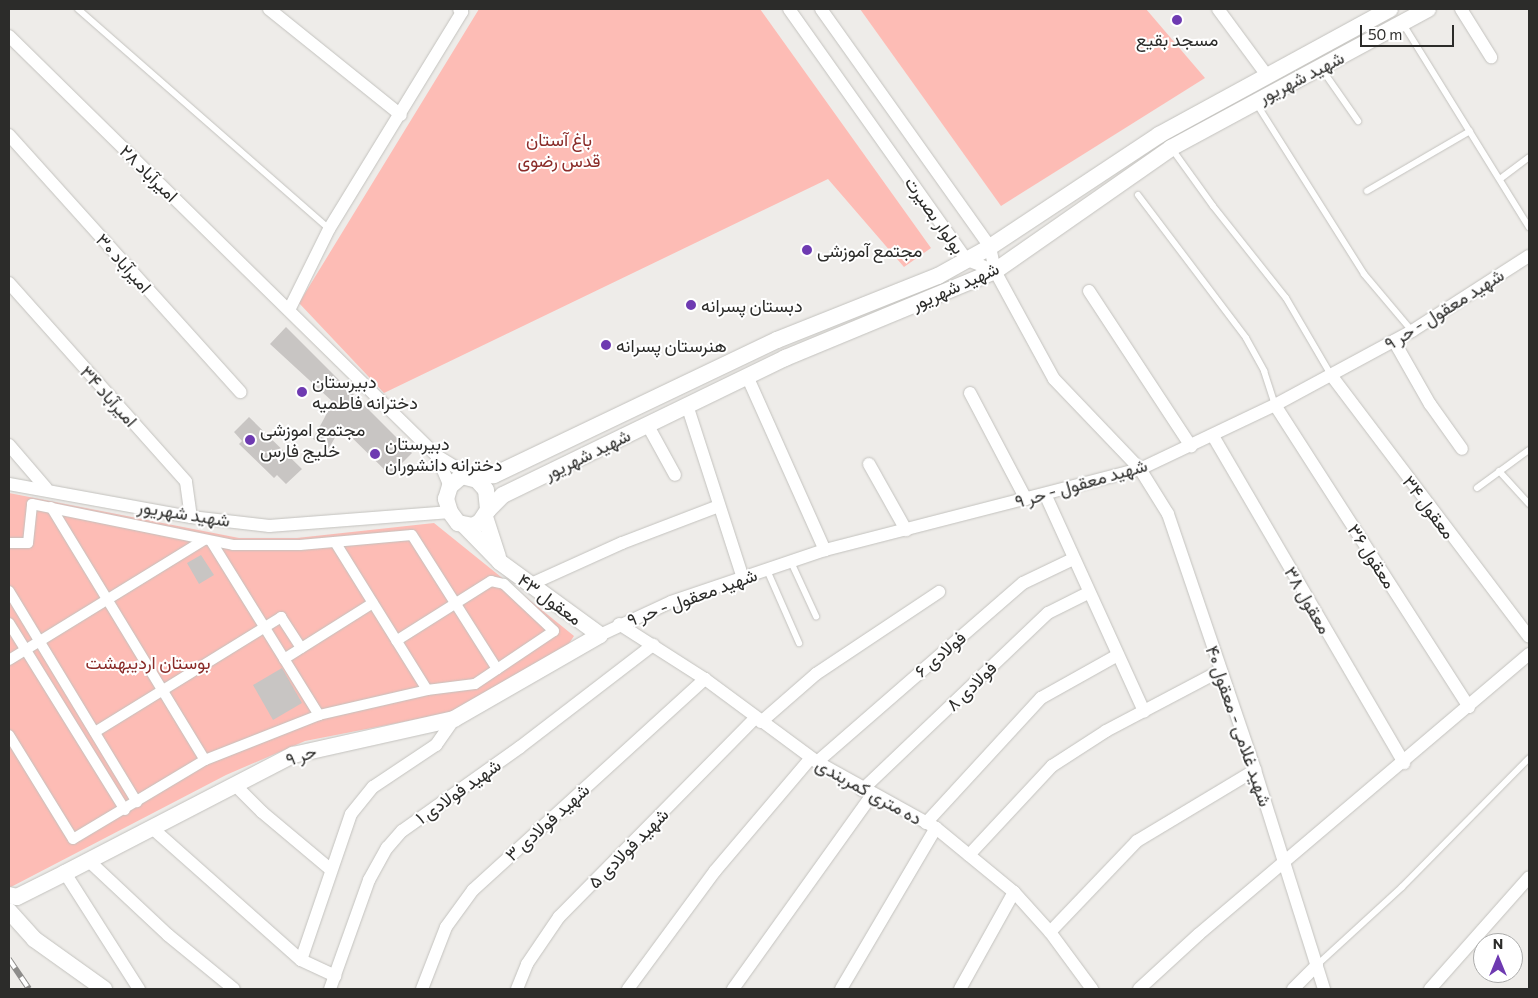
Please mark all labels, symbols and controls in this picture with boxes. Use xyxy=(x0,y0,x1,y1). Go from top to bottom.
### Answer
marker: مسجد بقیع xyxy=(1171,14,1183,26)
scale bar xyxy=(1363,15,1457,47)
text: 50 m xyxy=(1368,25,1402,43)
place label: مسجد بقیع xyxy=(1136,28,1218,50)
street label: شهید شهریور xyxy=(1254,46,1348,108)
park label: باغ آستان قدس رضوی xyxy=(517,129,601,172)
street label: امیرآباد ۲۸ xyxy=(115,140,183,206)
street label: بولوار بصیرت xyxy=(900,172,970,258)
street label: امیرآباد ۳۰ xyxy=(92,229,156,297)
place label: مجتمع آموزشی xyxy=(817,239,922,261)
marker: مجتمع آموزشی xyxy=(801,244,813,256)
street label: شهید شهریور xyxy=(908,257,1002,315)
street label: شهید معقول - حر ۹ xyxy=(1380,264,1508,354)
place label: دبستان پسرانه xyxy=(701,294,803,316)
marker: دبستان پسرانه xyxy=(685,299,697,311)
place label: هنرستان پسرانه xyxy=(616,334,727,356)
marker: هنرستان پسرانه xyxy=(600,339,612,351)
street label: امیرآباد ۳۴ xyxy=(76,361,142,431)
place label: دبیرستان دخترانه فاطمیه xyxy=(312,371,418,414)
marker: دبیرستان دخترانه فاطمیه xyxy=(296,386,308,398)
place label: مجتمع اموزشی خلیج فارس xyxy=(260,419,365,462)
street label: شهید شهریور xyxy=(540,424,634,484)
place label: دبیرستان دخترانه دانشوران xyxy=(385,433,502,476)
marker: مجتمع اموزشی خلیج فارس xyxy=(244,434,256,446)
marker: دبیرستان دخترانه دانشوران xyxy=(369,448,381,460)
street label: شهید معقول - حر ۹ xyxy=(1012,454,1150,512)
street label: معقول ۳۴ xyxy=(1398,471,1460,543)
street label: شهید شهریور xyxy=(136,495,232,531)
street label: معقول ۳۶ xyxy=(1343,520,1401,592)
street label: معقول ۳۸ xyxy=(1280,562,1336,638)
street label: شهید معقول - حر ۹ xyxy=(624,563,760,631)
street label: معقول ۴۳ xyxy=(514,569,586,629)
street label: فولادی ۶ xyxy=(910,626,970,682)
street label: شهید غلامی - معقول ۴۰ xyxy=(1201,643,1277,809)
park label: بوستان اردیبهشت xyxy=(85,651,211,673)
street label: فولادی ۸ xyxy=(941,657,1001,715)
street label: حر ۹ xyxy=(283,740,319,770)
street label: ده متری کمربندی xyxy=(812,753,926,829)
street label: شهید فولادی ۱ xyxy=(411,754,505,828)
street label: شهید فولادی ۳ xyxy=(500,779,594,865)
street label: شهید فولادی ۵ xyxy=(583,803,673,893)
north arrow xyxy=(1473,933,1523,983)
text: N xyxy=(1493,935,1503,952)

